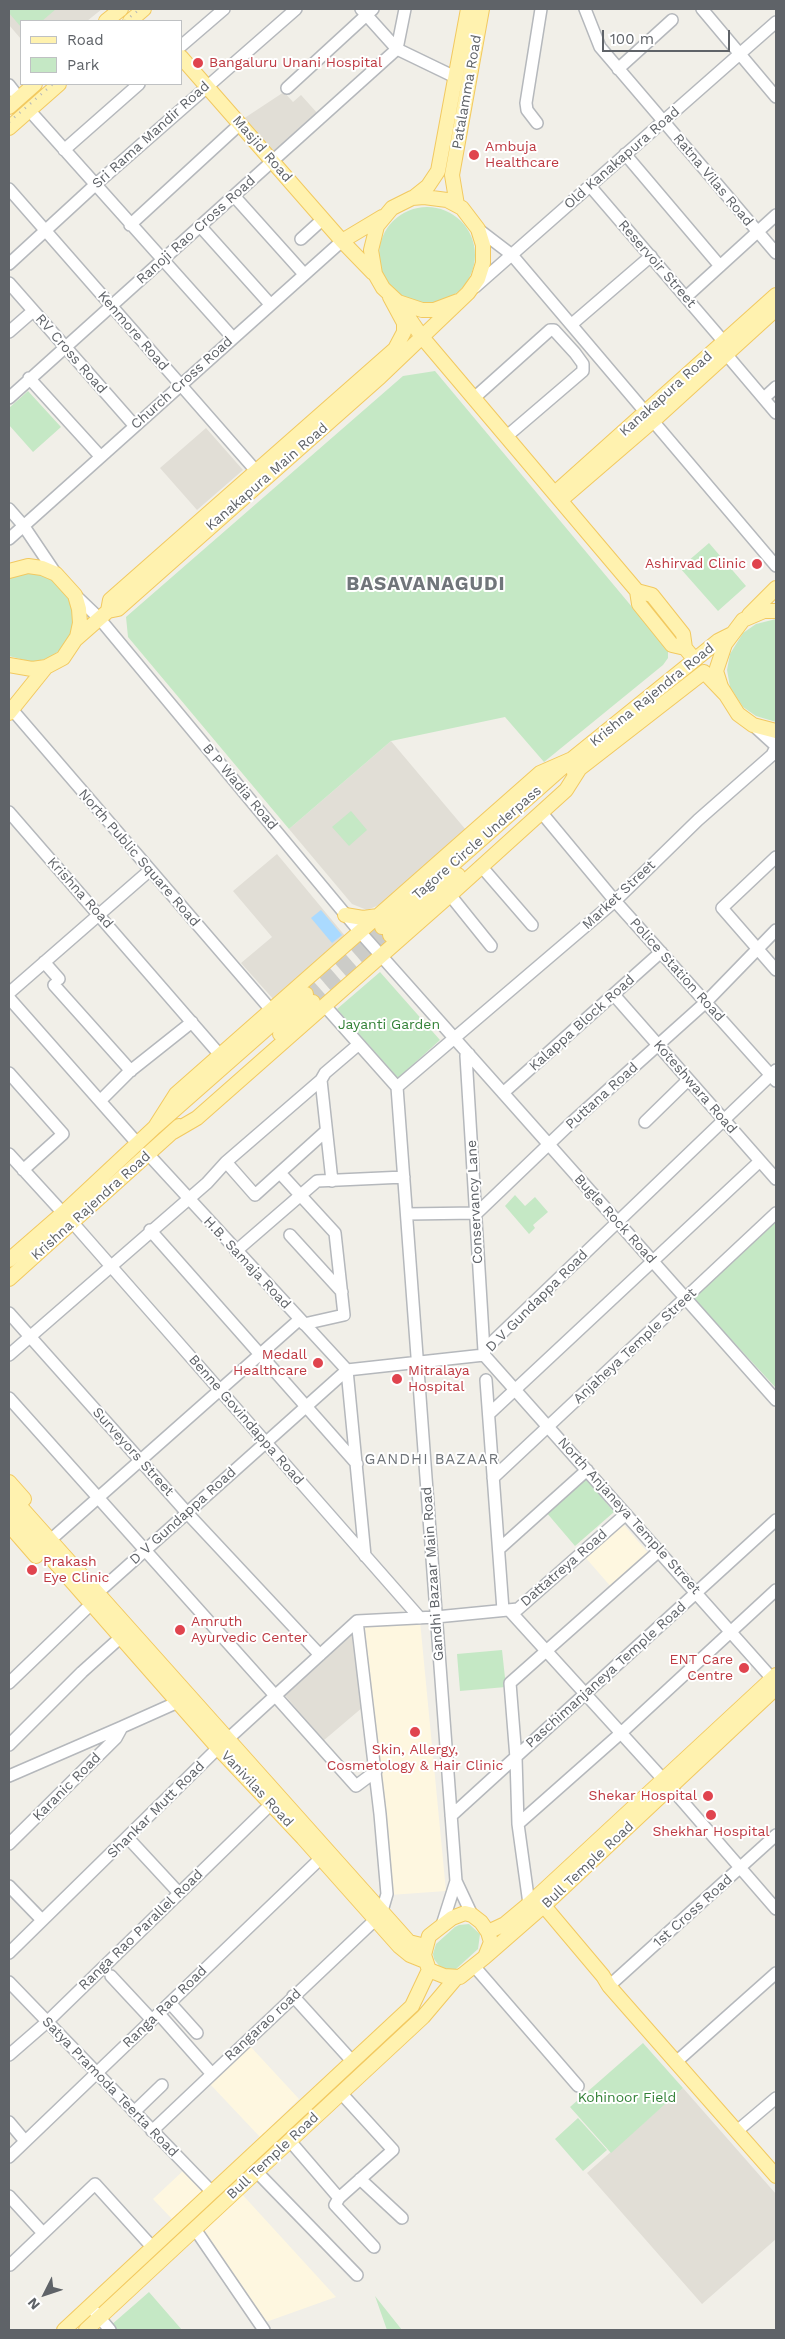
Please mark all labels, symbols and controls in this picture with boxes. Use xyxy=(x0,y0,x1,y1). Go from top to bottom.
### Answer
legend xyxy=(20,20,182,85)
scale bar xyxy=(605,20,732,52)
text: 100 m xyxy=(610,30,654,48)
text: Road xyxy=(67,31,104,49)
street label: Patalamma Road xyxy=(449,34,485,150)
place label: Bangaluru Unani Hospital xyxy=(209,55,382,71)
text: Park xyxy=(67,56,99,74)
marker: Bangaluru Unani Hospital xyxy=(191,56,205,70)
street label: Sri Rama Mandir Road xyxy=(89,78,213,192)
street label: Old Kanakapura Road xyxy=(561,103,683,213)
street label: Masjid Road xyxy=(229,112,295,186)
street label: Ratna Vilas Road xyxy=(669,130,757,230)
place label: Ambuja Healthcare xyxy=(485,139,559,172)
marker: Ambuja Healthcare xyxy=(467,148,481,162)
street label: Ranoji Rao Cross Road xyxy=(133,172,259,288)
street label: Reservoir Street xyxy=(614,217,700,311)
street label: Kenmore Road xyxy=(94,288,172,374)
street label: RV Cross Road xyxy=(32,311,110,397)
street label: Church Cross Road xyxy=(128,333,236,433)
street label: Kanakapura Road xyxy=(616,348,716,440)
street label: Kanakapura Main Road xyxy=(203,419,331,535)
place label: Ashirvad Clinic xyxy=(645,556,746,572)
marker: Ashirvad Clinic xyxy=(750,557,764,571)
district label: BASAVANAGUDI xyxy=(345,573,507,595)
street label: Krishna Rajendra Road xyxy=(587,640,717,750)
street label: B P Wadia Road xyxy=(199,740,281,834)
street label: Tagore Circle Underpass xyxy=(409,782,545,904)
street label: North Public Square Road xyxy=(75,786,203,930)
street label: Krishna Road xyxy=(44,854,116,932)
street label: Market Street xyxy=(579,857,659,933)
street label: Police Station Road xyxy=(626,915,728,1025)
street label: Kalappa Block Road xyxy=(526,971,638,1075)
park label: Jayanti Garden xyxy=(338,1017,440,1033)
street label: Koteshwara Road xyxy=(650,1037,740,1137)
street label: Puttana Road xyxy=(562,1059,642,1133)
street label: Conservancy Lane xyxy=(463,1140,487,1264)
street label: Krishna Rajendra Road xyxy=(28,1148,154,1264)
street label: Bugle Rock Road xyxy=(570,1171,660,1267)
street label: H.B. Samaja Road xyxy=(200,1213,294,1313)
street label: D V Gundappa Road xyxy=(483,1247,591,1355)
street label: Anjaheya Temple Street xyxy=(570,1285,700,1407)
place label: Medall Healthcare xyxy=(233,1347,307,1380)
street label: Benne Govindappa Road xyxy=(185,1352,307,1488)
marker: Medall Healthcare xyxy=(311,1356,325,1370)
place label: Mitralaya Hospital xyxy=(408,1363,470,1395)
marker: Mitralaya Hospital xyxy=(390,1372,404,1386)
street label: Surveyors Street xyxy=(89,1404,177,1500)
street label: North Anjaneya Temple Street xyxy=(554,1434,704,1598)
district label: GANDHI BAZAAR xyxy=(363,1451,501,1469)
street label: D V Gundappa Road xyxy=(126,1464,240,1568)
street label: Gandhi Bazaar Main Road xyxy=(419,1486,447,1662)
street label: Dattatreya Road xyxy=(517,1526,611,1610)
place label: Prakash Eye Clinic xyxy=(43,1554,109,1586)
marker: Prakash Eye Clinic xyxy=(25,1563,39,1577)
street label: Paschimanjaneya Temple Road xyxy=(522,1598,690,1752)
place label: Amruth Ayurvedic Center xyxy=(191,1614,308,1646)
marker: Amruth Ayurvedic Center xyxy=(173,1623,187,1637)
place label: ENT Care Centre xyxy=(669,1652,733,1684)
marker: ENT Care Centre xyxy=(737,1661,751,1675)
marker: Skin, Allergy, Cosmetology & Hair Clinic xyxy=(408,1725,422,1739)
place label: Skin, Allergy, Cosmetology & Hair Clinic xyxy=(327,1742,503,1774)
street label: Vanivilas Road xyxy=(217,1747,297,1831)
street label: Karanic Road xyxy=(29,1749,105,1825)
street label: Shankar Mutt Road xyxy=(104,1758,208,1862)
place label: Shekar Hospital xyxy=(589,1788,697,1804)
marker: Shekar Hospital xyxy=(701,1789,715,1803)
marker: Shekhar Hospital xyxy=(704,1808,718,1822)
street label: Bull Temple Road xyxy=(539,1818,637,1912)
place label: Shekhar Hospital xyxy=(652,1824,770,1840)
street label: Ranga Rao Parallel Road xyxy=(75,1866,207,1994)
street label: 1st Cross Road xyxy=(650,1871,736,1951)
street label: Ranga Rao Road xyxy=(119,1963,211,2051)
street label: Rangarao road xyxy=(221,1985,305,2065)
street label: Satya Pramoda Teerta Road xyxy=(39,2013,181,2161)
park label: Kohinoor Field xyxy=(578,2090,676,2106)
street label: Bull Temple Road xyxy=(224,2109,322,2203)
north arrow xyxy=(20,2269,70,2319)
text: N xyxy=(24,2295,43,2313)

